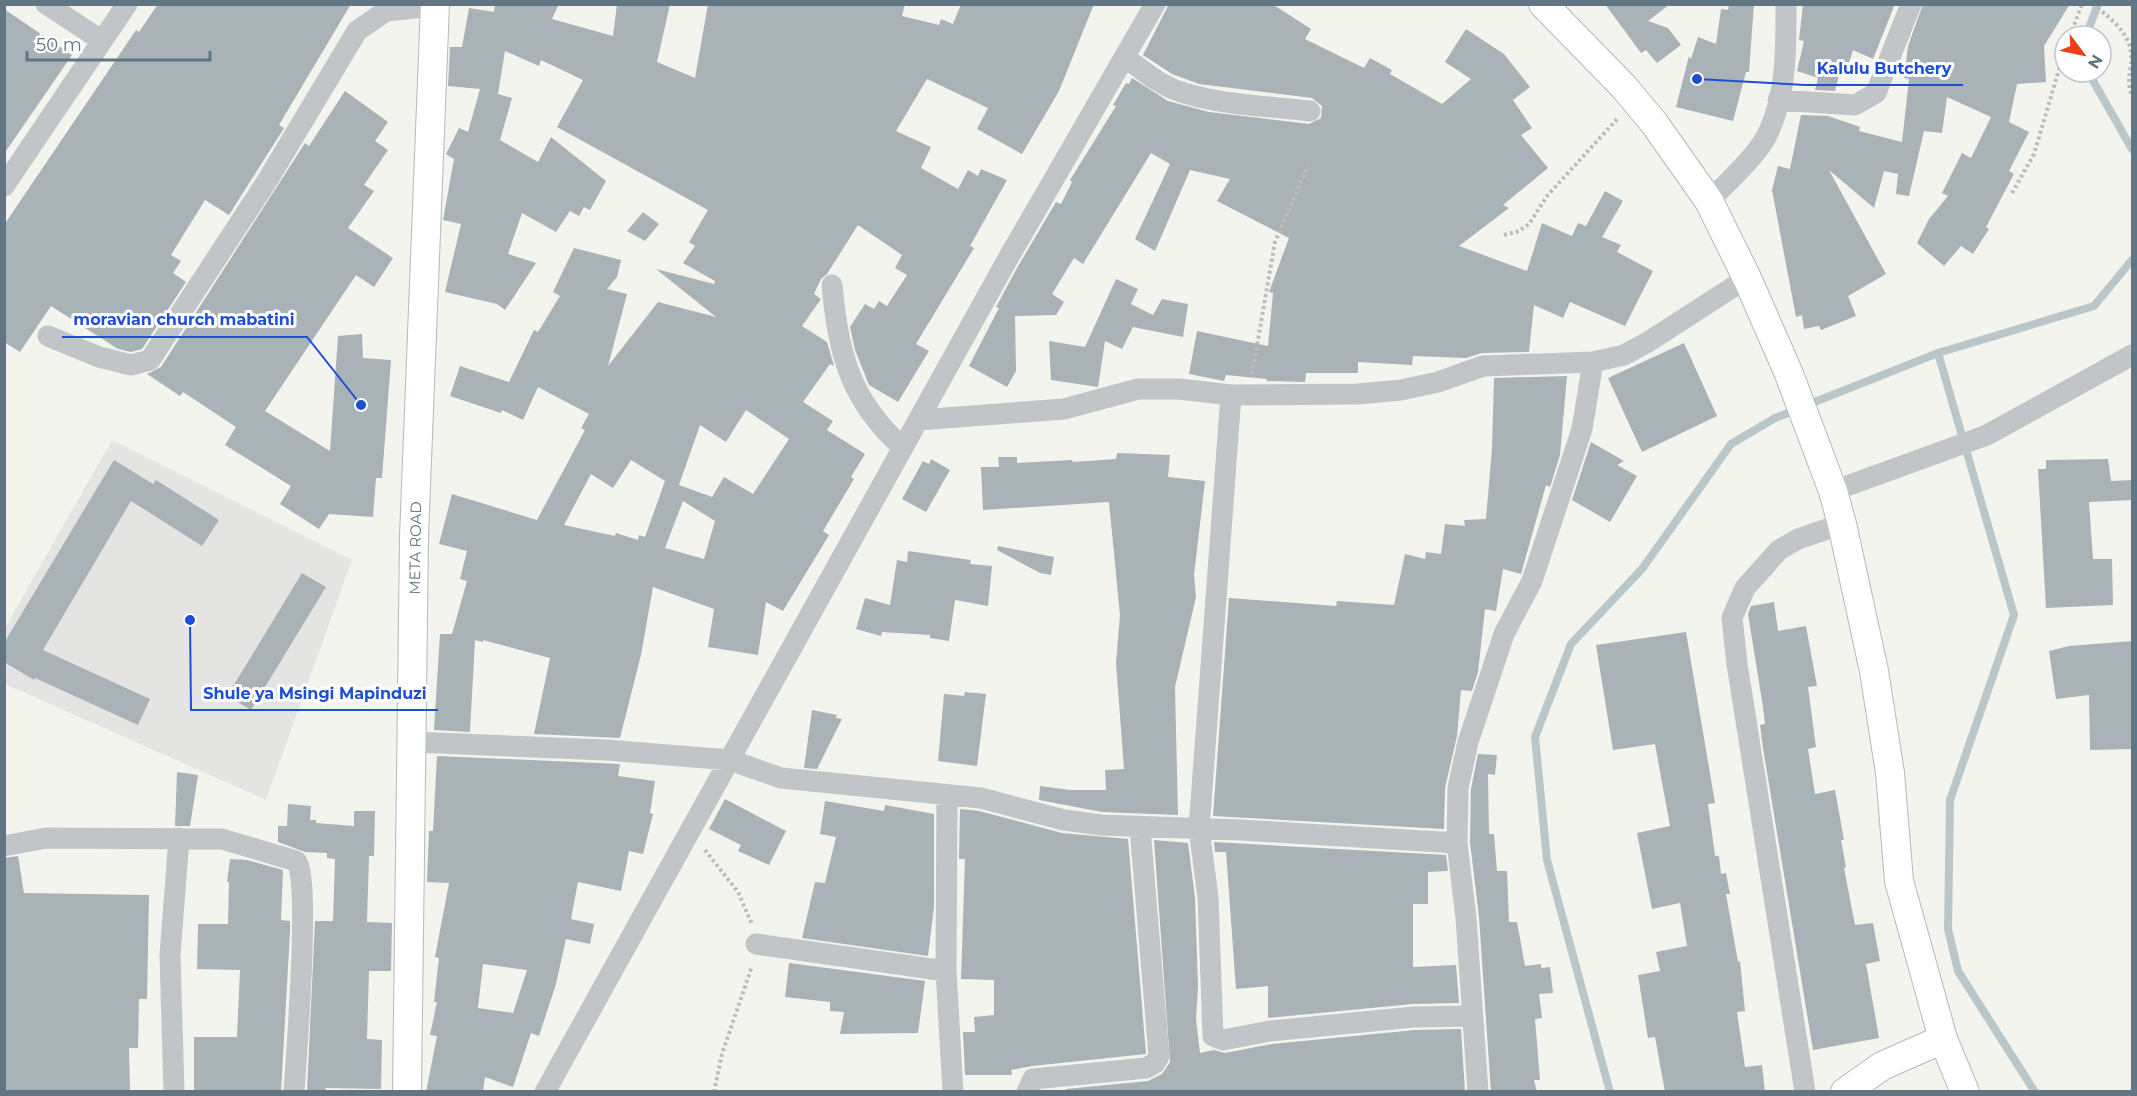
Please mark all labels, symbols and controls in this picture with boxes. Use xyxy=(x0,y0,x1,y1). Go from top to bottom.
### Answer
scale bar xyxy=(27,24,210,62)
north arrow xyxy=(2053,24,2113,84)
text: 50 m xyxy=(36,34,82,56)
callout: Kalulu Butchery xyxy=(1805,51,1963,85)
text: N xyxy=(2084,51,2107,72)
text: Kalulu Butchery xyxy=(1817,59,1952,78)
callout: moravian church mabatini xyxy=(62,303,307,337)
text: moravian church mabatini xyxy=(73,310,295,329)
street label: META ROAD xyxy=(405,501,425,595)
callout: Shule ya Msingi Mapinduzi xyxy=(191,676,438,710)
text: Shule ya Msingi Mapinduzi xyxy=(203,684,427,703)

